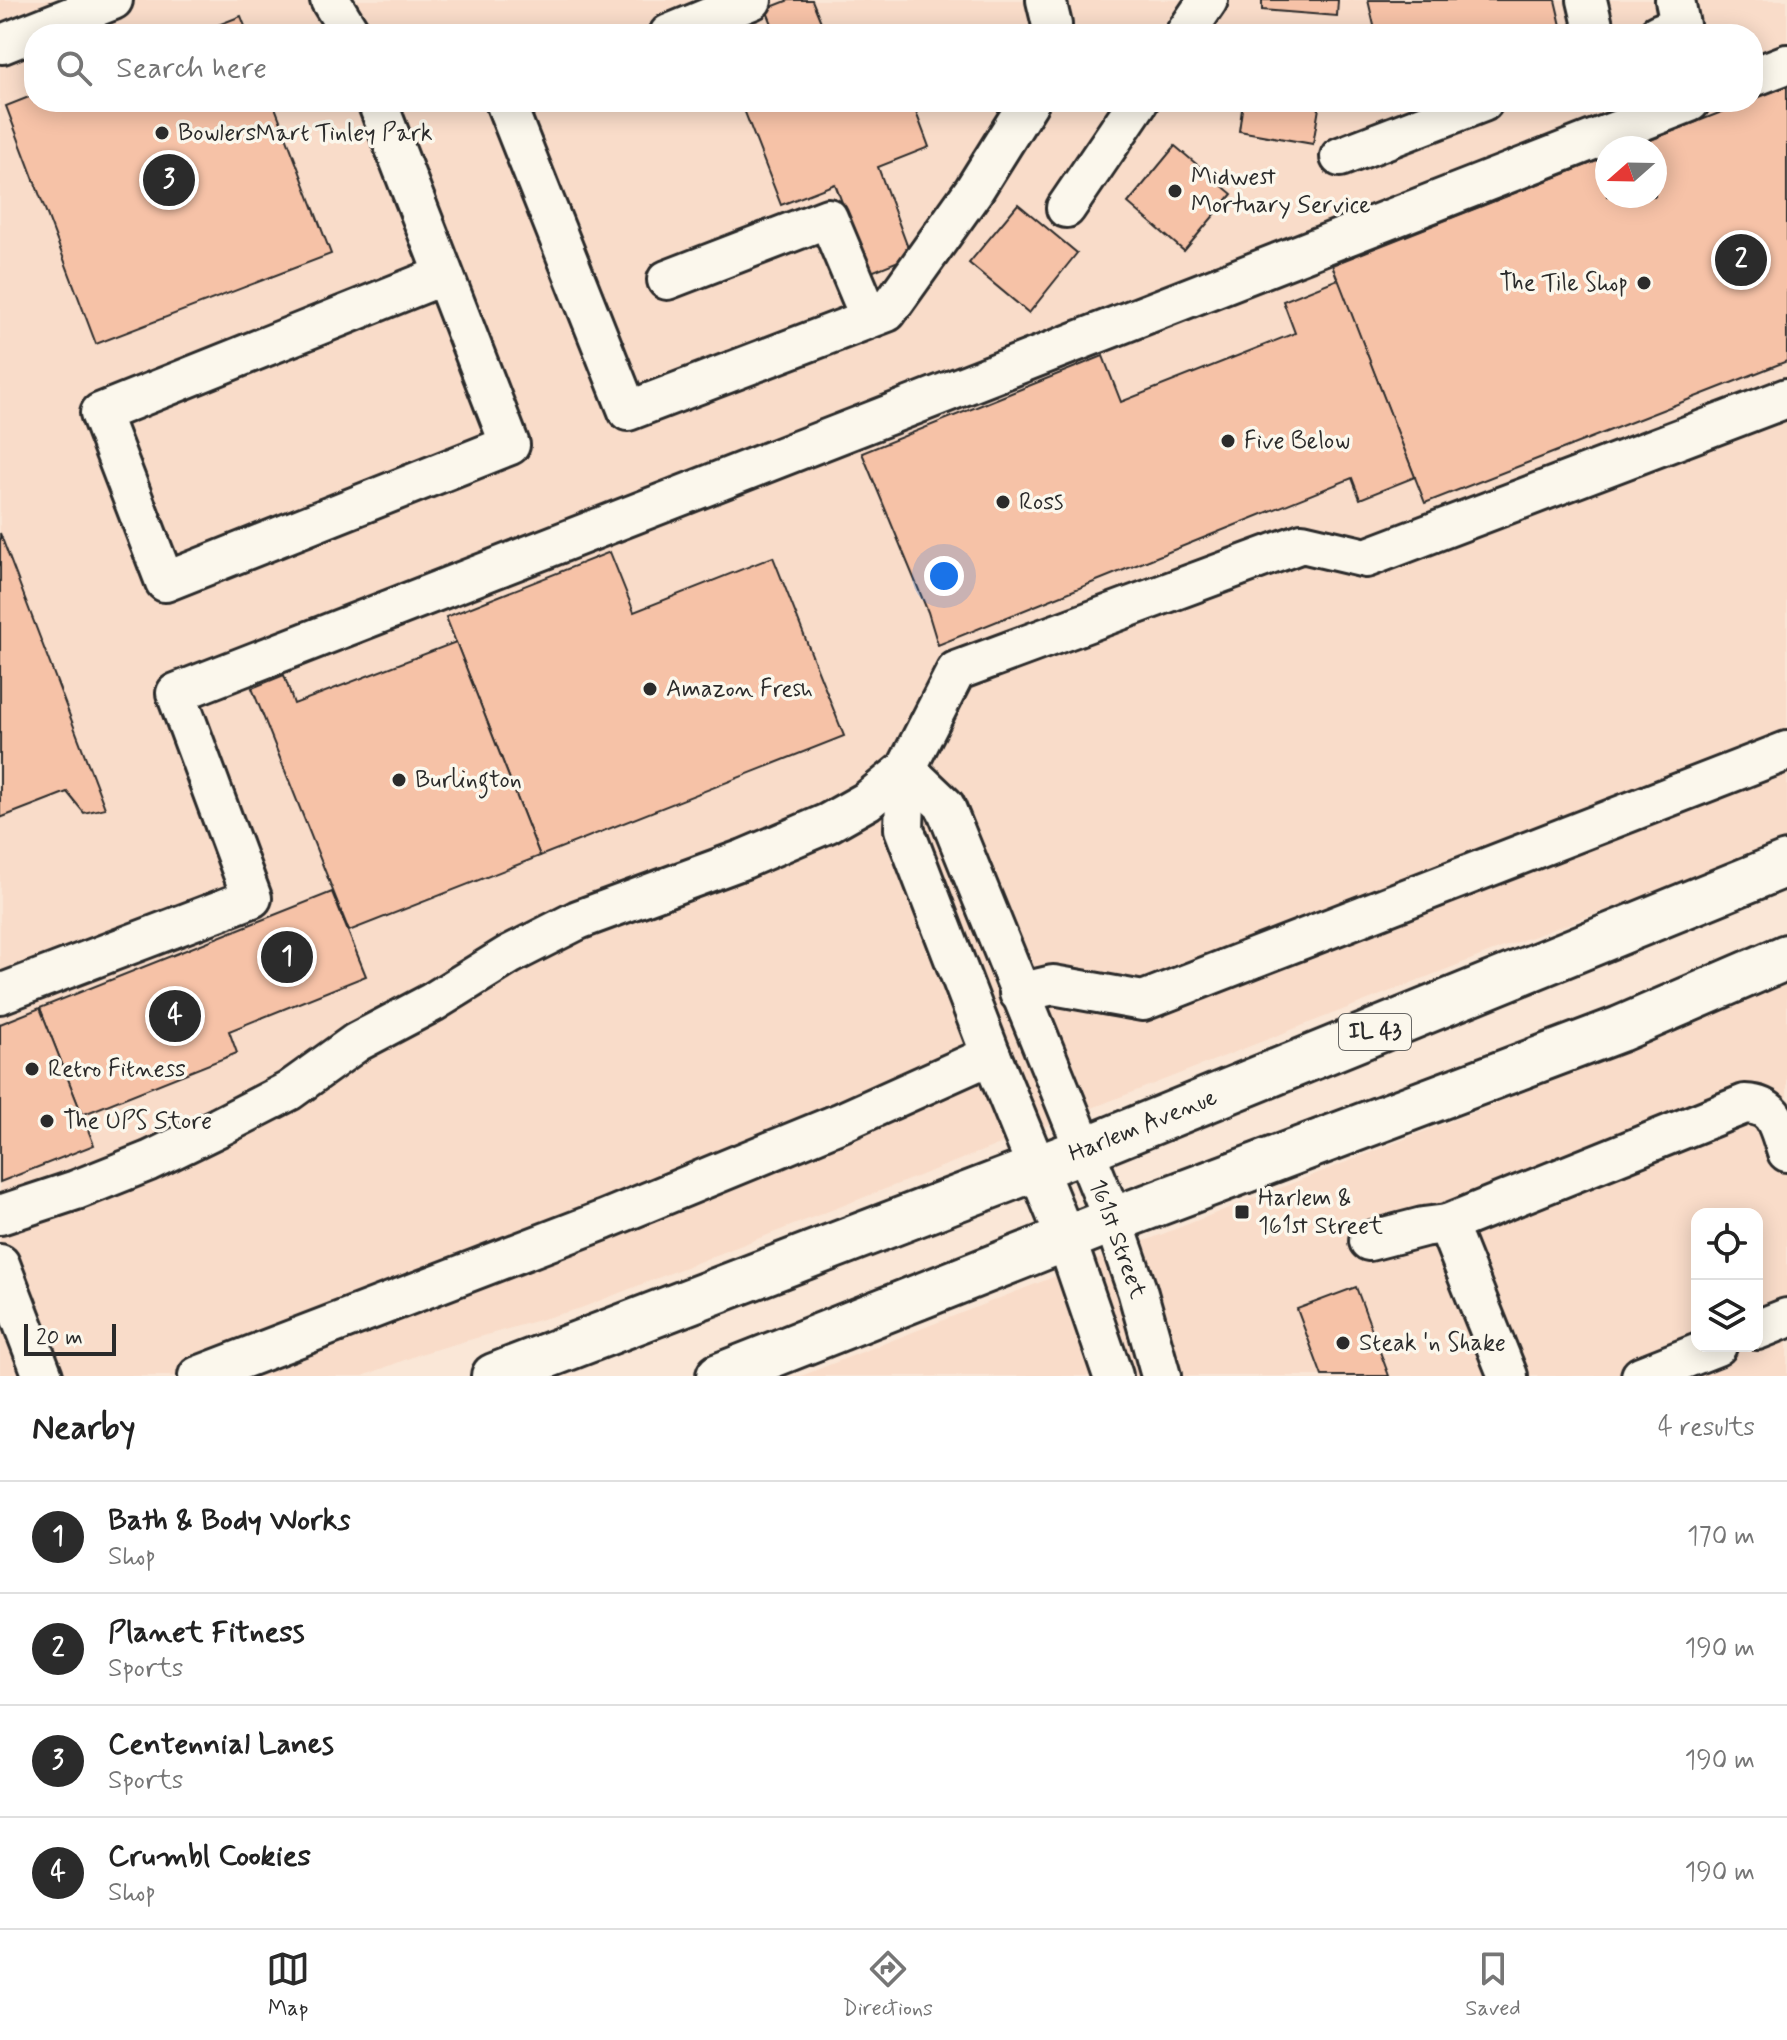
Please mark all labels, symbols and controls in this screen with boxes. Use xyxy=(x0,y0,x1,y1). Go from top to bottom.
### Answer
search box xyxy=(24,24,1763,112)
icon: search xyxy=(52,46,96,90)
text: Search here xyxy=(116,49,267,88)
place label: BowlersMart Tinley Park xyxy=(178,118,433,149)
marker: BowlersMart Tinley Park xyxy=(153,124,171,142)
north arrow xyxy=(1595,136,1667,208)
pin: 3 xyxy=(143,150,195,210)
place label: Midwest Mortuary Service xyxy=(1191,162,1371,221)
marker: Midwest Mortuary Service xyxy=(1166,182,1184,200)
pin: 2 xyxy=(1715,230,1767,290)
place label: The Tile Shop xyxy=(1499,268,1628,299)
marker: The Tile Shop xyxy=(1635,274,1653,292)
place label: Five Below xyxy=(1244,426,1350,457)
marker: Five Below xyxy=(1219,432,1237,450)
place label: Ross xyxy=(1019,487,1063,518)
marker: Ross xyxy=(994,493,1012,511)
your location xyxy=(924,556,964,596)
place label: Amazon Fresh xyxy=(666,674,813,705)
marker: Amazon Fresh xyxy=(641,680,659,698)
place label: Burlington xyxy=(415,765,522,799)
marker: Burlington xyxy=(390,771,408,789)
pin: 1 xyxy=(261,927,313,987)
pin: 4 xyxy=(149,986,201,1046)
road number: IL 43 xyxy=(1339,1014,1411,1050)
place label: Retro Fitness xyxy=(48,1054,186,1085)
marker: Retro Fitness xyxy=(23,1060,41,1078)
street label: Harlem Avenue xyxy=(1064,1082,1222,1170)
place label: The UPS Store xyxy=(63,1106,212,1137)
marker: The UPS Store xyxy=(38,1112,56,1130)
street label: 161st Street xyxy=(1081,1175,1153,1303)
place label: Harlem & 161st Street xyxy=(1258,1183,1383,1242)
marker: Harlem & 161st Street xyxy=(1233,1203,1251,1221)
map controls xyxy=(1691,1208,1763,1352)
button: locate xyxy=(1691,1208,1763,1280)
button: layers xyxy=(1691,1280,1763,1352)
scale bar xyxy=(24,1320,116,1356)
text: 20 m xyxy=(36,1324,83,1352)
place label: Steak 'n Shake xyxy=(1359,1328,1506,1359)
marker: Steak 'n Shake xyxy=(1334,1334,1352,1352)
text: Nearby xyxy=(32,1406,136,1451)
text: 4 results xyxy=(1658,1411,1755,1445)
text: Bath & Body Works xyxy=(108,1501,350,1540)
text: 1 xyxy=(52,1520,64,1554)
text: 170 m xyxy=(1687,1520,1755,1554)
text: Shop xyxy=(108,1540,156,1574)
text: Planet Fitness xyxy=(108,1613,305,1652)
text: 2 xyxy=(52,1632,64,1666)
text: 190 m xyxy=(1685,1632,1755,1666)
text: Sports xyxy=(108,1652,183,1686)
text: Centennial Lanes xyxy=(108,1725,334,1764)
text: 3 xyxy=(52,1744,64,1778)
text: 190 m xyxy=(1685,1744,1755,1778)
text: Sports xyxy=(108,1764,183,1798)
text: Crumbl Cookies xyxy=(108,1837,311,1876)
text: 4 xyxy=(50,1856,66,1890)
text: 190 m xyxy=(1685,1856,1755,1890)
text: Shop xyxy=(108,1876,156,1910)
tab: Map xyxy=(266,1947,310,2023)
tab: Directions xyxy=(842,1947,933,2023)
tab: Saved xyxy=(1465,1947,1521,2023)

